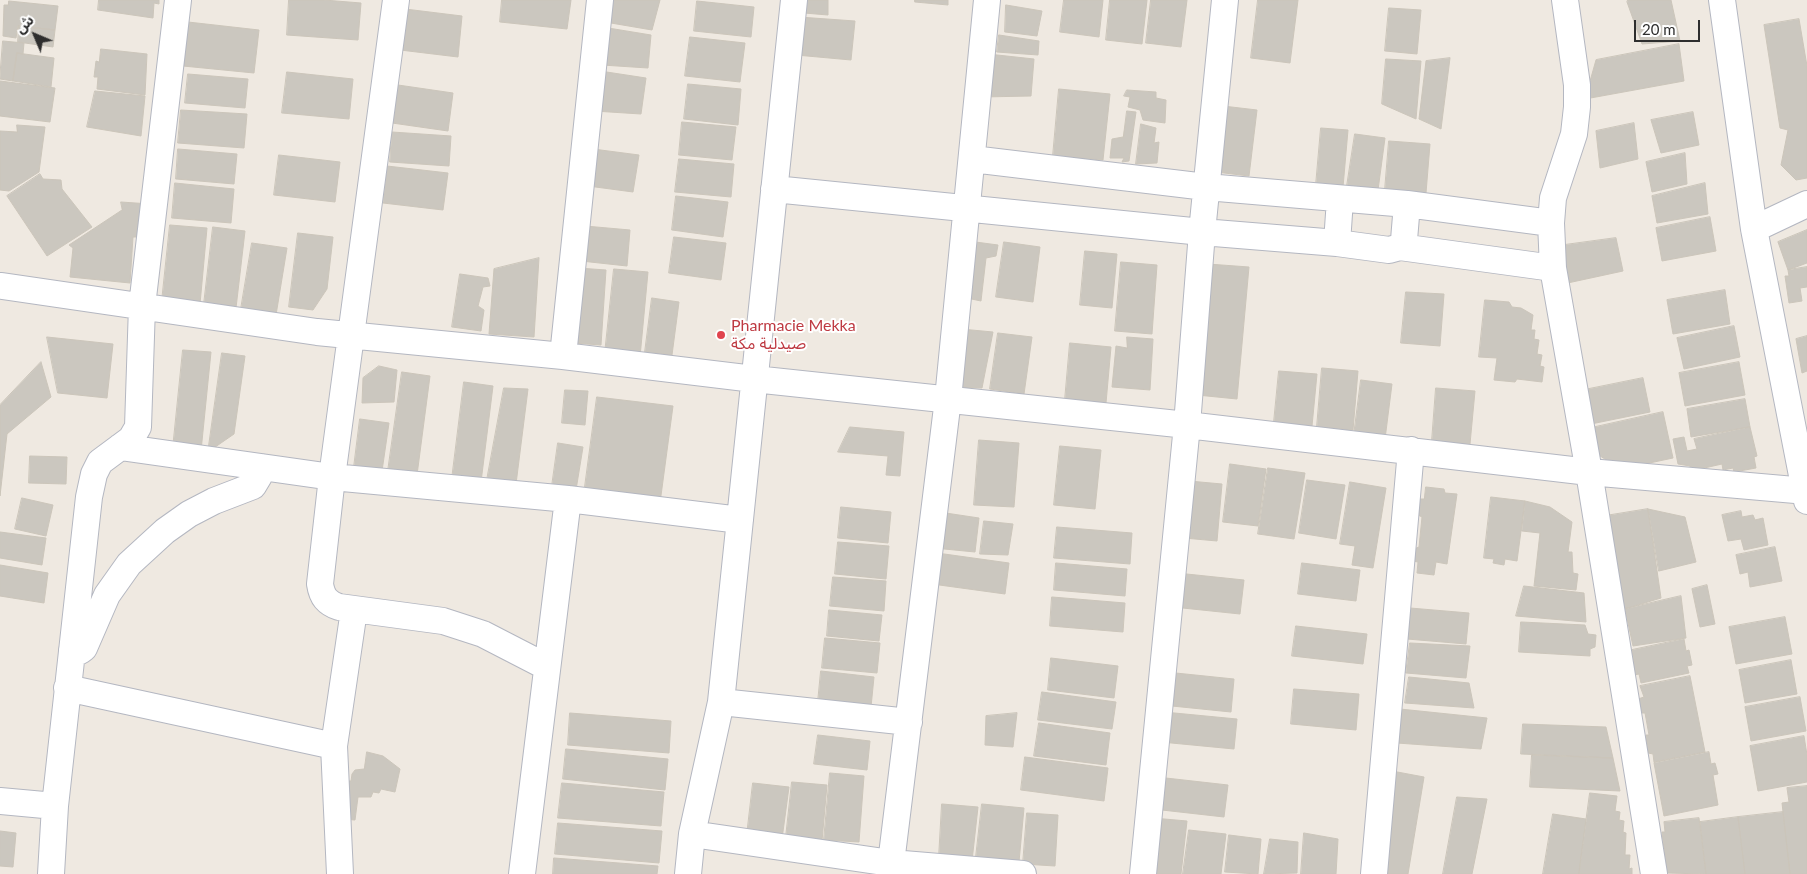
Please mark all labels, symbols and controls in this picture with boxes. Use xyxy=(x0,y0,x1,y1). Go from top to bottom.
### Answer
north arrow xyxy=(10,10,60,60)
scale bar xyxy=(1637,10,1703,42)
text: ش xyxy=(11,11,37,37)
text: 20 m xyxy=(1642,20,1676,38)
place label: Pharmacie Mekka صيدلية مكة xyxy=(731,316,856,354)
marker: Pharmacie Mekka صيدلية مكة xyxy=(715,329,727,341)

